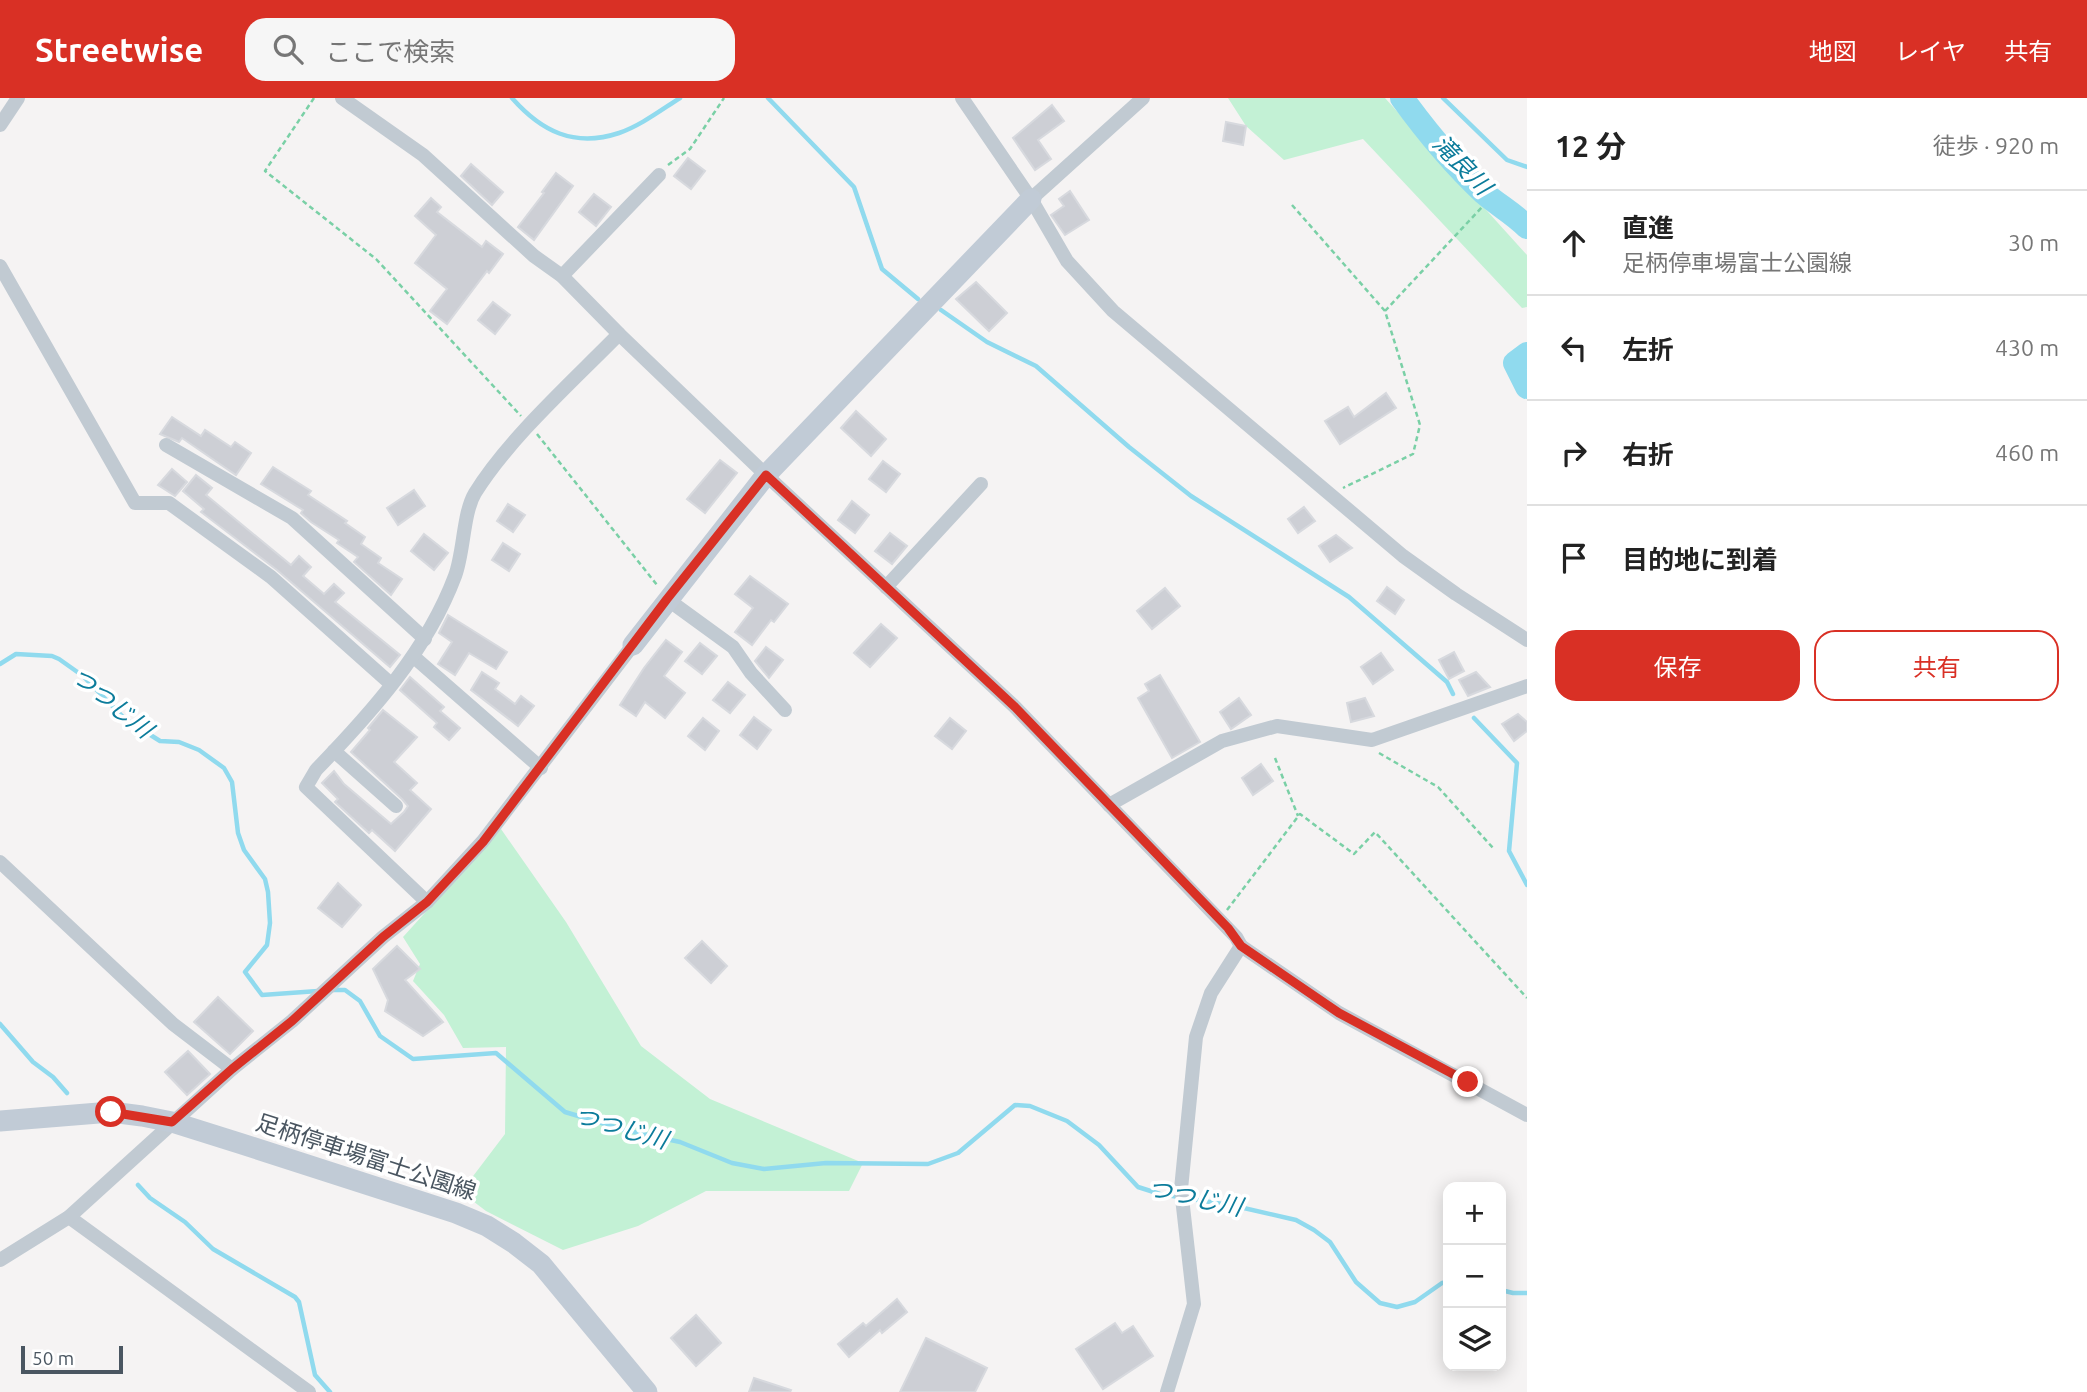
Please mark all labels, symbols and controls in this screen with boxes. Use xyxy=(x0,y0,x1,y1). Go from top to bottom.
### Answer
search box xyxy=(245,18,735,81)
icon: search xyxy=(269,30,307,68)
text: Streetwise xyxy=(35,31,203,68)
text: ここで検索 xyxy=(325,37,455,66)
text: 地図 xyxy=(1809,38,1857,65)
text: レイヤ xyxy=(1895,38,1966,65)
text: 共有 xyxy=(2004,38,2052,65)
water label: 滝良川 xyxy=(1428,129,1499,202)
text: 12 分 xyxy=(1555,129,1626,163)
text: 徒歩 · 920 m xyxy=(1933,133,2059,158)
text: 直進 xyxy=(1622,213,1674,242)
icon: ahead xyxy=(1555,224,1593,262)
text: 30 m xyxy=(2008,230,2059,255)
text: 足柄停車場富士公園線 xyxy=(1622,250,1852,275)
icon: left xyxy=(1555,329,1593,367)
text: 左折 xyxy=(1622,335,1674,364)
text: 430 m xyxy=(1995,335,2059,360)
icon: right xyxy=(1555,434,1593,472)
text: 右折 xyxy=(1622,440,1674,469)
text: 460 m xyxy=(1995,440,2059,465)
icon: arrive xyxy=(1555,539,1593,577)
text: 目的地に到着 xyxy=(1622,545,1778,574)
button: 保存 xyxy=(1555,630,1800,701)
button: 共有 xyxy=(1814,630,2059,701)
water label: つつじ川 xyxy=(67,662,160,745)
route end xyxy=(1452,1066,1483,1097)
route start xyxy=(95,1096,126,1127)
water label: つつじ川 xyxy=(571,1101,674,1155)
street label: 足柄停車場富士公園線 xyxy=(253,1109,479,1204)
water label: つつじ川 xyxy=(1145,1174,1248,1221)
map controls xyxy=(1443,1182,1506,1371)
button: + xyxy=(1443,1182,1506,1245)
button: − xyxy=(1443,1245,1506,1308)
button: layers xyxy=(1443,1308,1506,1371)
scale bar xyxy=(21,1343,122,1375)
text: 50 m xyxy=(32,1347,74,1369)

